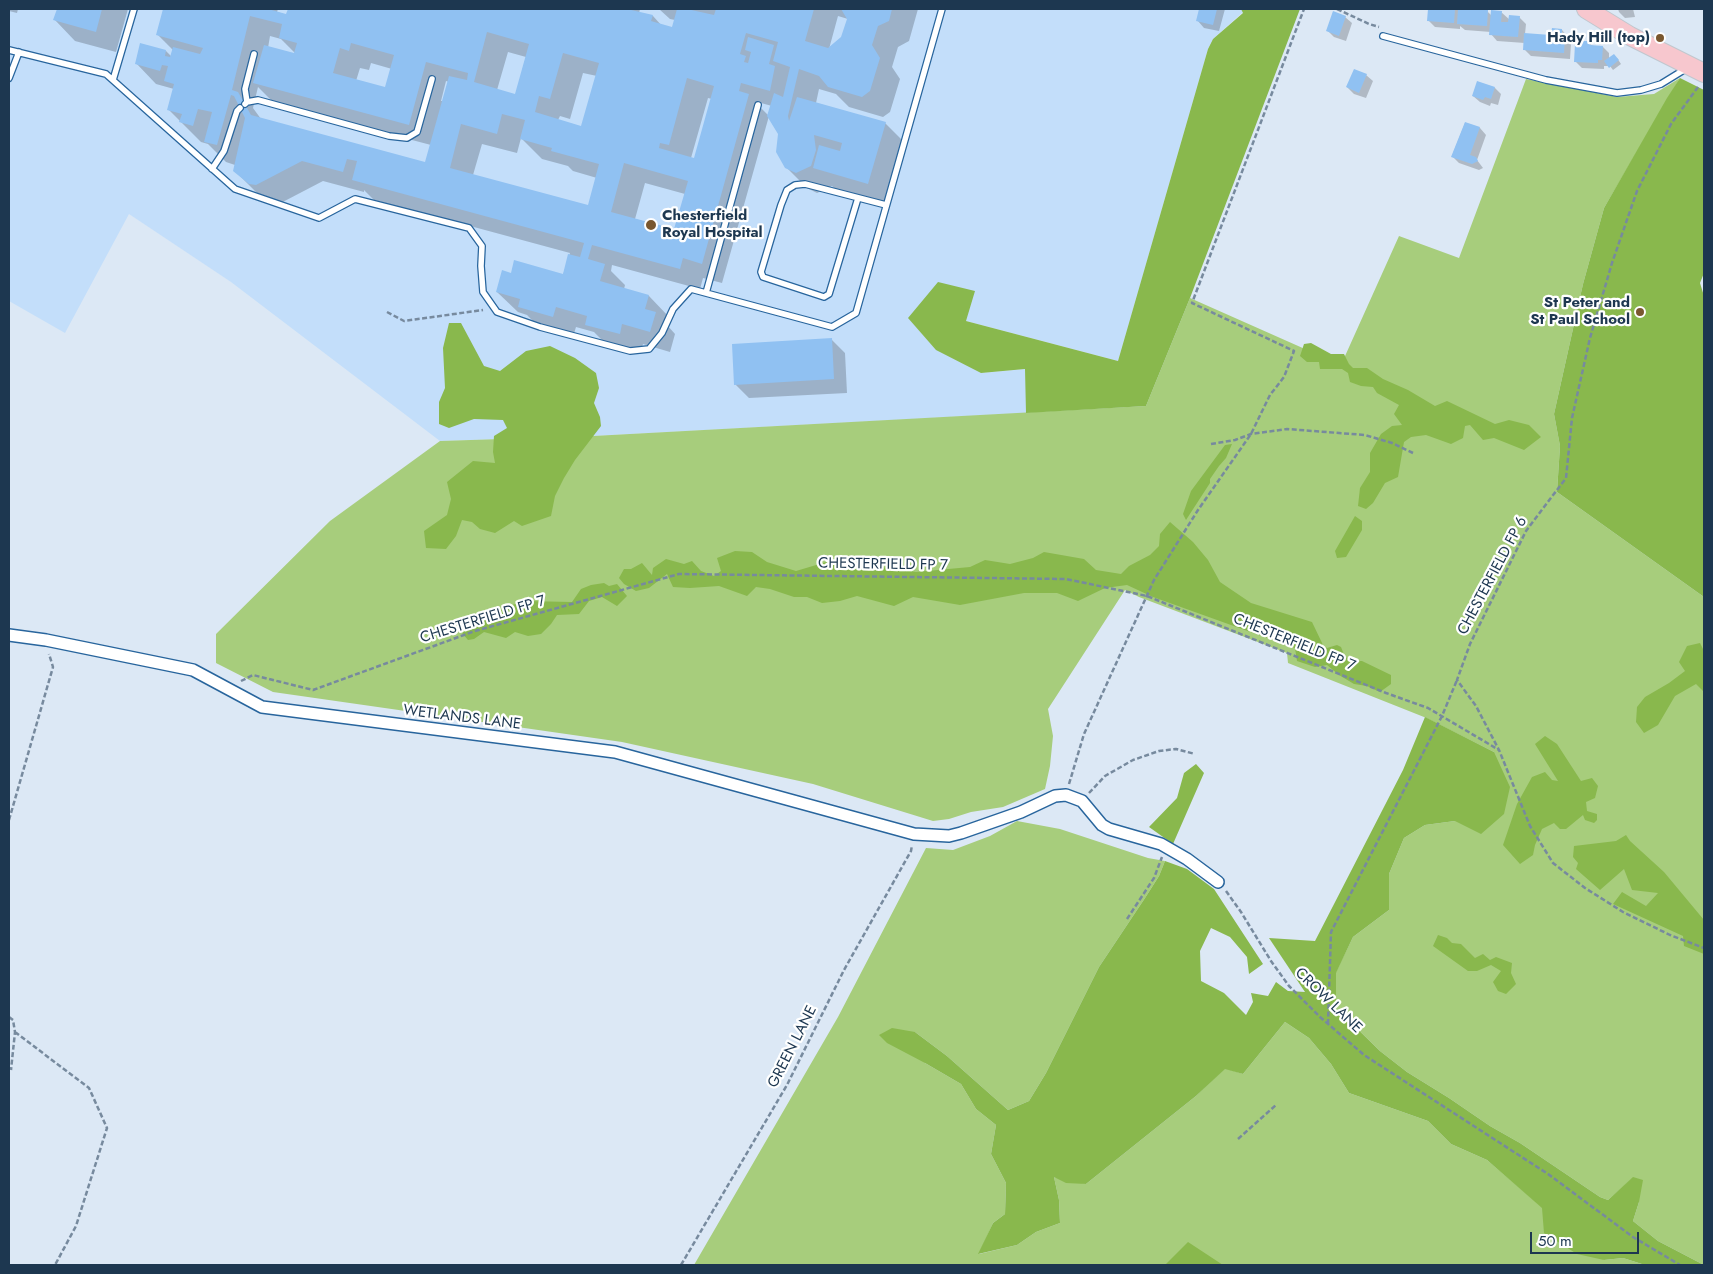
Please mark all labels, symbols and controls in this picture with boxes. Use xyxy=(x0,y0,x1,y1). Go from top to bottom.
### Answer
place label: Hady Hill (top) xyxy=(1547,29,1650,47)
marker: Hady Hill (top) xyxy=(1654,32,1666,44)
place label: Chesterfield Royal Hospital xyxy=(662,207,763,242)
marker: Chesterfield Royal Hospital xyxy=(644,218,658,232)
place label: St Peter and St Paul School xyxy=(1530,294,1630,329)
marker: St Peter and St Paul School xyxy=(1634,306,1646,318)
street label: CHESTERFIELD FP 6 xyxy=(1454,514,1532,638)
street label: CHESTERFIELD FP 7 xyxy=(818,555,948,575)
street label: CHESTERFIELD FP 7 xyxy=(418,592,548,648)
street label: CHESTERFIELD FP 7 xyxy=(1230,610,1358,676)
street label: WETLANDS LANE xyxy=(402,702,522,734)
street label: CROW LANE xyxy=(1291,965,1365,1037)
street label: GREEN LANE xyxy=(765,1003,821,1091)
scale bar xyxy=(1533,1222,1642,1254)
text: 50 m xyxy=(1538,1230,1572,1252)

